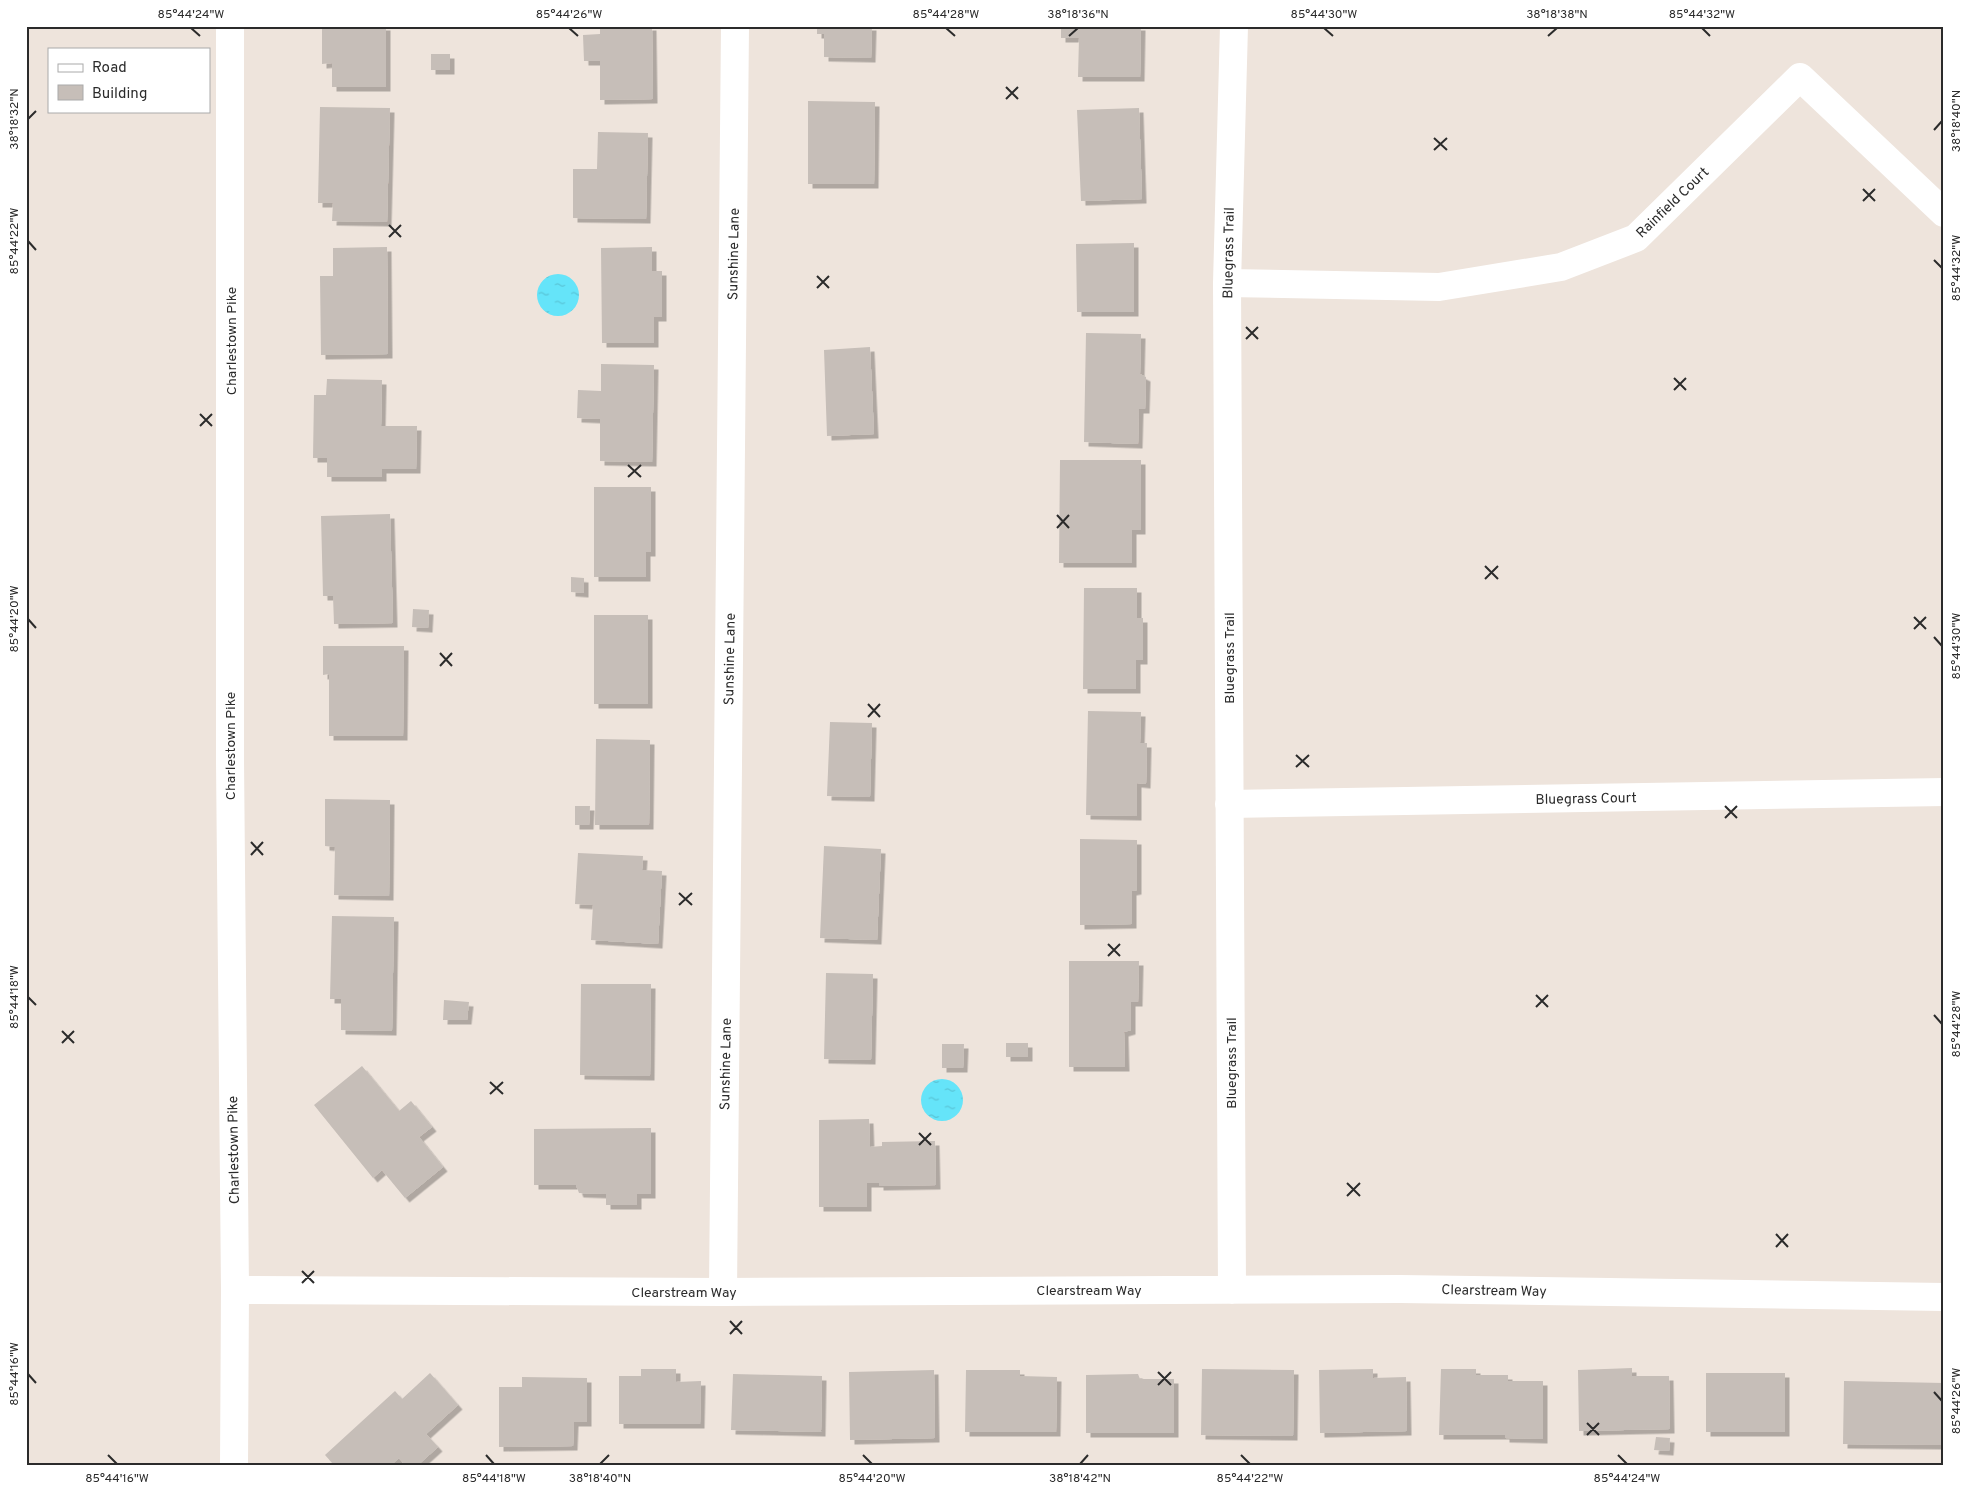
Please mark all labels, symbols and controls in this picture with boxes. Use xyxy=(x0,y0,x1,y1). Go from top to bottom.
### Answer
text: 85°44'24"W xyxy=(158,7,224,23)
text: 85°44'26"W xyxy=(536,7,602,23)
text: 85°44'28"W xyxy=(913,7,979,23)
text: 38°18'36"N xyxy=(1047,7,1109,23)
text: 85°44'30"W xyxy=(1291,7,1357,23)
text: 38°18'38"N xyxy=(1526,7,1588,23)
text: 85°44'32"W xyxy=(1669,7,1735,23)
legend xyxy=(48,48,210,112)
text: Road xyxy=(92,59,127,78)
text: Building xyxy=(92,85,147,104)
text: 38°18'32"N xyxy=(7,88,23,150)
text: 38°18'40"N xyxy=(1949,90,1965,152)
street label: Rainfield Court xyxy=(1633,164,1713,242)
street label: Bluegrass Trail xyxy=(1220,207,1239,299)
text: 85°44'22"W xyxy=(7,208,23,274)
street label: Sunshine Lane xyxy=(725,208,744,300)
text: 85°44'32"W xyxy=(1949,235,1965,301)
street label: Charlestown Pike xyxy=(224,287,241,395)
text: 85°44'20"W xyxy=(7,585,23,653)
street label: Bluegrass Trail xyxy=(1222,612,1239,704)
street label: Sunshine Lane xyxy=(721,613,740,705)
text: 85°44'30"W xyxy=(1949,613,1965,679)
street label: Charlestown Pike xyxy=(223,692,240,800)
street label: Bluegrass Court xyxy=(1535,790,1637,809)
text: 85°44'18"W xyxy=(7,965,23,1029)
text: 85°44'28"W xyxy=(1949,991,1965,1057)
street label: Bluegrass Trail xyxy=(1224,1017,1241,1109)
street label: Sunshine Lane xyxy=(717,1018,736,1110)
street label: Charlestown Pike xyxy=(225,1096,244,1204)
street label: Clearstream Way xyxy=(1441,1282,1547,1301)
street label: Clearstream Way xyxy=(1036,1283,1142,1300)
street label: Clearstream Way xyxy=(631,1285,737,1302)
text: 85°44'16"W xyxy=(7,1342,23,1406)
text: 85°44'26"W xyxy=(1949,1368,1965,1434)
text: 85°44'16"W xyxy=(85,1471,149,1487)
text: 85°44'18"W xyxy=(462,1471,526,1487)
text: 38°18'40"N xyxy=(569,1471,631,1487)
text: 85°44'20"W xyxy=(838,1471,906,1487)
text: 38°18'42"N xyxy=(1049,1471,1111,1487)
text: 85°44'22"W xyxy=(1217,1471,1283,1487)
text: 85°44'24"W xyxy=(1594,1471,1660,1487)

